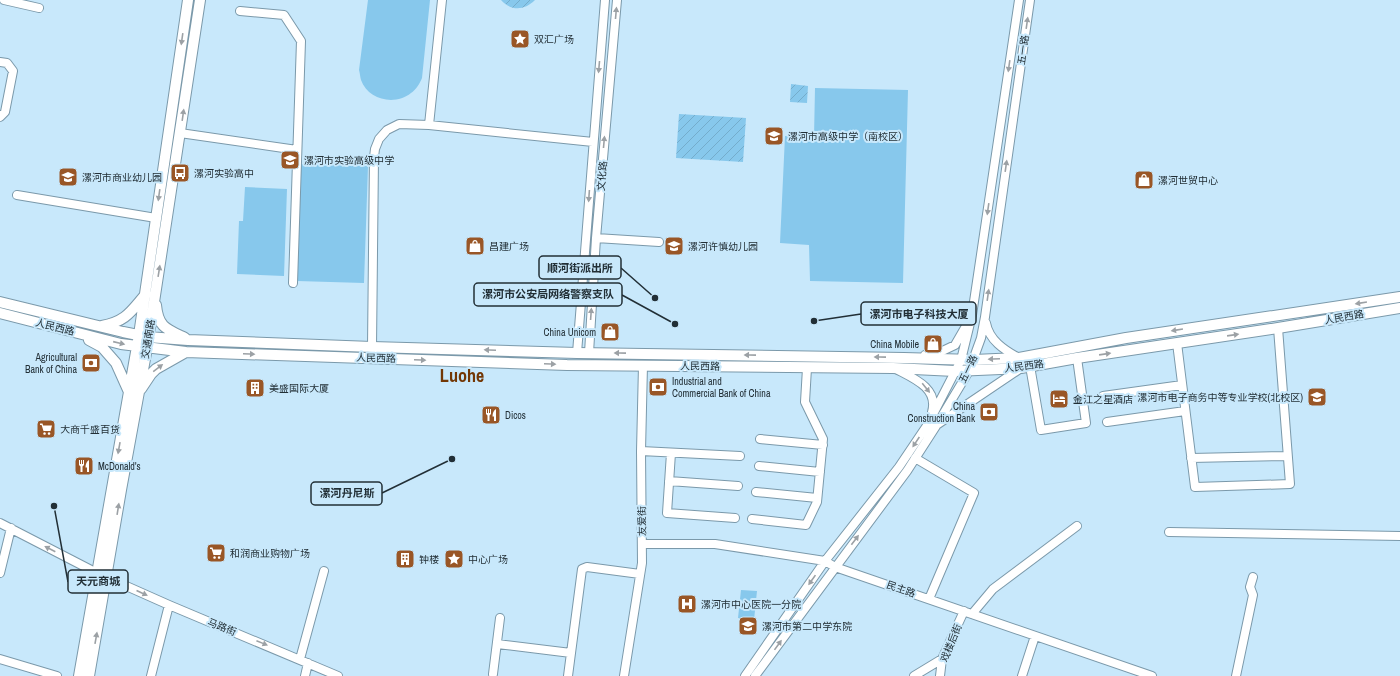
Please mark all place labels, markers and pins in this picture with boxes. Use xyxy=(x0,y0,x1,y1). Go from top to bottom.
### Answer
place icon: 双汇广场 xyxy=(509,28,531,50)
place label: 双汇广场 xyxy=(534,33,574,46)
school or university icon: 漯河市高级中学（南校区） xyxy=(763,125,785,147)
place label: 漯河市高级中学（南校区） xyxy=(788,130,908,143)
school or university icon: 漯河市实验高级中学 xyxy=(279,149,301,171)
place label: 漯河市实验高级中学 xyxy=(304,154,394,167)
bus stop icon: 漯河实验高中 xyxy=(169,162,191,184)
school or university icon: 漯河市商业幼儿园 xyxy=(57,166,79,188)
place label: 漯河实验高中 xyxy=(194,167,254,180)
shop icon: 漯河世贸中心 xyxy=(1133,169,1155,191)
place label: 漯河市商业幼儿园 xyxy=(82,171,162,184)
place label: 漯河世贸中心 xyxy=(1158,174,1218,187)
shop icon: 昌建广场 xyxy=(464,235,486,257)
school or university icon: 漯河许慎幼儿园 xyxy=(663,235,685,257)
place label: 昌建广场 xyxy=(489,240,529,253)
place label: 漯河许慎幼儿园 xyxy=(688,240,758,253)
callout: 顺河街派出所 xyxy=(539,256,621,279)
callout: 漯河市公安局网络警察支队 xyxy=(474,283,622,306)
callout: 漯河市电子科技大厦 xyxy=(861,302,976,325)
shop icon: China Unicom xyxy=(599,321,621,343)
place label: China Unicom xyxy=(544,326,596,339)
shop icon: China Mobile xyxy=(922,333,944,355)
place label: China Mobile xyxy=(870,338,919,351)
place label: Agricultural Bank of China xyxy=(25,351,77,376)
bank icon: Agricultural Bank of China xyxy=(80,352,102,374)
place label: Industrial and Commercial Bank of China xyxy=(672,375,771,400)
bank icon: Industrial and Commercial Bank of China xyxy=(647,376,669,398)
building icon: 美盛国际大厦 xyxy=(244,377,266,399)
place label: 美盛国际大厦 xyxy=(269,382,329,395)
school or university icon: 漯河市电子商务中等专业学校(北校区) xyxy=(1306,386,1328,408)
hotel icon: 金江之星酒店 xyxy=(1048,388,1070,410)
place label: 漯河市电子商务中等专业学校(北校区) xyxy=(1138,391,1303,404)
place label: 金江之星酒店 xyxy=(1073,393,1133,406)
place label: China Construction Bank xyxy=(908,400,976,425)
bank icon: China Construction Bank xyxy=(978,401,1000,423)
restaurant icon: Dicos xyxy=(480,404,502,426)
place label: Dicos xyxy=(505,409,526,422)
supermarket icon: 大商千盛百货 xyxy=(35,418,57,440)
place label: 大商千盛百货 xyxy=(60,423,120,436)
restaurant icon: McDonald's xyxy=(73,455,95,477)
place label: McDonald's xyxy=(98,460,141,473)
callout: 漯河丹尼斯 xyxy=(311,482,382,505)
supermarket icon: 和润商业购物广场 xyxy=(205,542,227,564)
place label: 和润商业购物广场 xyxy=(230,547,310,560)
building icon: 钟楼 xyxy=(394,548,416,570)
place icon: 中心广场 xyxy=(443,548,465,570)
place label: 钟楼 xyxy=(419,553,439,566)
place label: 中心广场 xyxy=(468,553,508,566)
callout: 天元商城 xyxy=(68,570,128,593)
hospital icon: 漯河市中心医院一分院 xyxy=(676,593,698,615)
place label: 漯河市中心医院一分院 xyxy=(701,598,801,611)
school or university icon: 漯河市第二中学东院 xyxy=(737,615,759,637)
place label: 漯河市第二中学东院 xyxy=(762,620,852,633)

